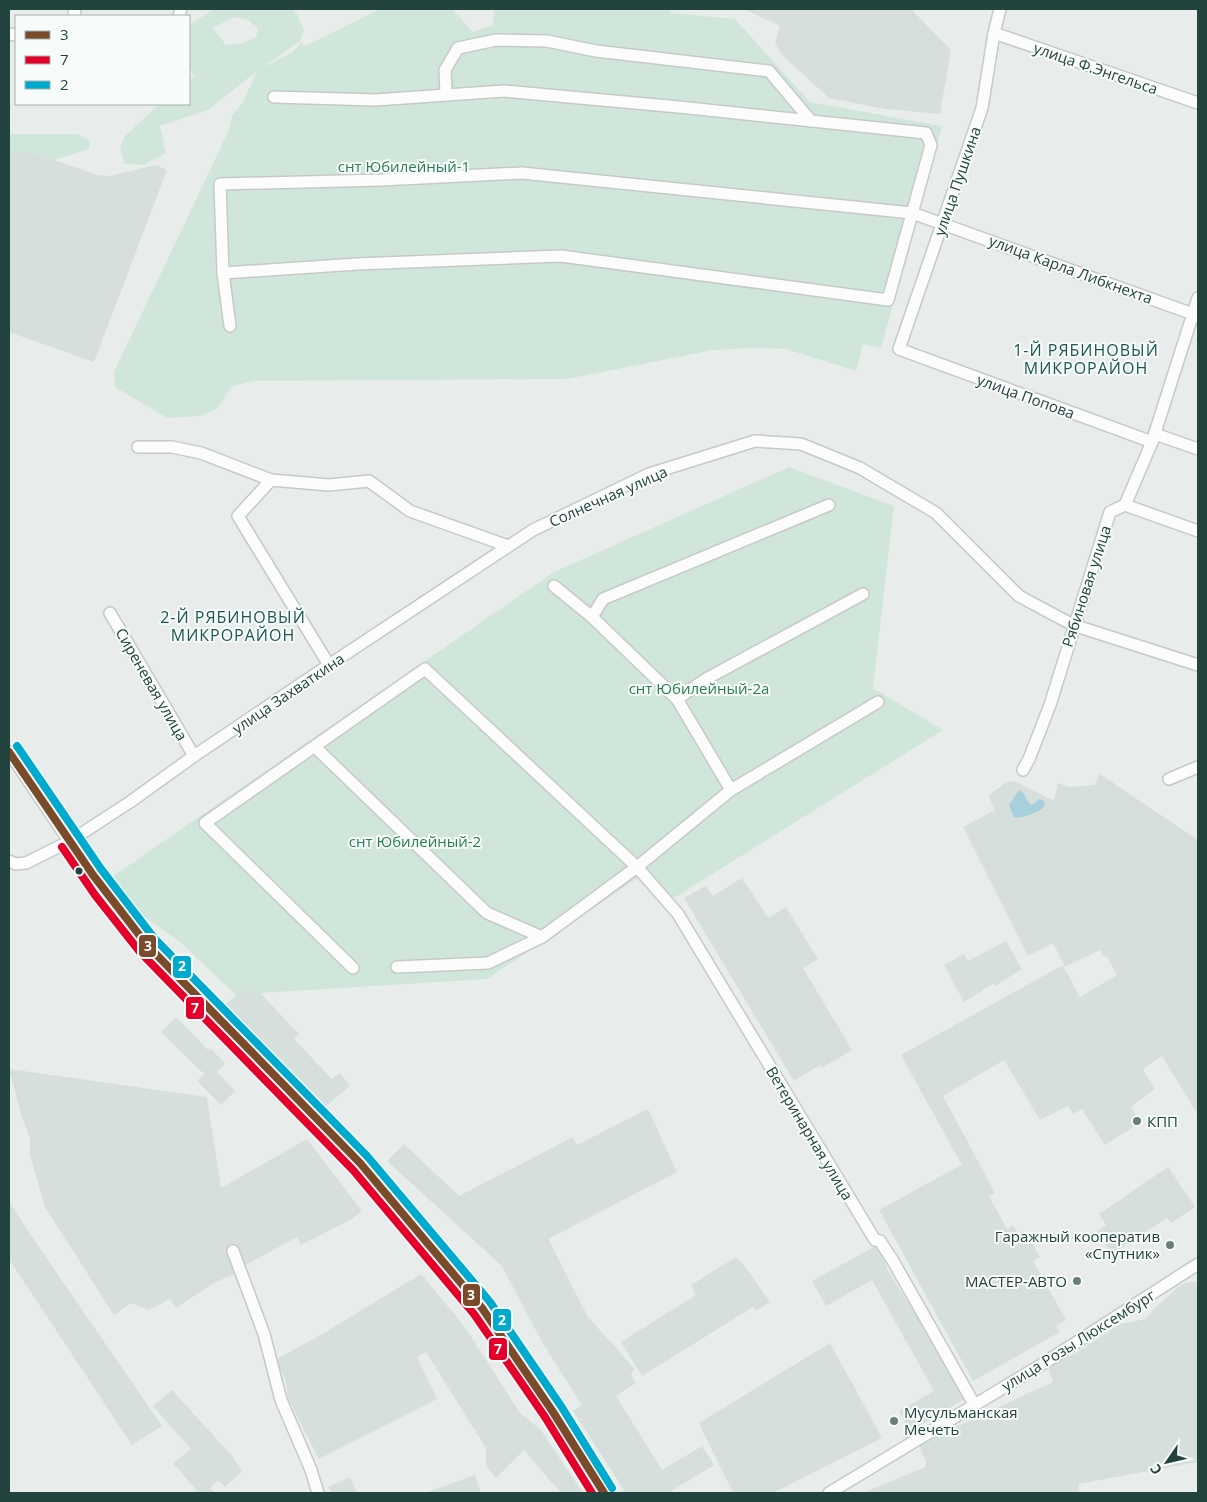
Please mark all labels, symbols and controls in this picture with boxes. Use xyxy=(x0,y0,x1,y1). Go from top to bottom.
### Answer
legend xyxy=(15,15,190,105)
text: 3 xyxy=(60,24,69,44)
street label: улица Ф.Энгельса xyxy=(1031,37,1161,99)
text: 7 xyxy=(60,49,69,69)
text: 2 xyxy=(60,74,69,94)
street label: улица Пушкина xyxy=(929,124,985,238)
park label: снт Юбилейный-1 xyxy=(338,156,470,176)
street label: улица Карла Либкнехта xyxy=(986,230,1156,308)
district label: 1-Й РЯБИНОВЫЙ МИКРОРАЙОН xyxy=(1013,339,1159,379)
street label: улица Попова xyxy=(974,369,1078,423)
street label: Солнечная улица xyxy=(546,461,670,531)
street label: Рябиновая улица xyxy=(1057,523,1115,649)
district label: 2-Й РЯБИНОВЫЙ МИКРОРАЙОН xyxy=(160,606,306,646)
street label: Сиреневая улица xyxy=(112,624,192,744)
street label: улица Захваткина xyxy=(228,648,348,738)
park label: снт Юбилейный-2а xyxy=(629,678,769,698)
park label: снт Юбилейный-2 xyxy=(349,831,481,851)
unlabelled marker xyxy=(74,866,84,876)
line badge: 3 xyxy=(138,934,157,958)
text: 3 xyxy=(144,936,152,955)
line badge: 2 xyxy=(172,955,192,979)
text: 2 xyxy=(178,956,186,975)
line badge: 7 xyxy=(185,996,205,1020)
text: 7 xyxy=(191,998,199,1017)
street label: Ветеринарная улица xyxy=(762,1062,858,1204)
place label: КПП xyxy=(1147,1111,1178,1131)
marker: КПП xyxy=(1131,1115,1143,1127)
place label: Гаражный кооператив «Спутник» xyxy=(995,1226,1160,1263)
marker: Гаражный кооператив «Спутник» xyxy=(1164,1239,1176,1251)
place label: МАСТЕР-АВТО xyxy=(965,1271,1067,1291)
marker: МАСТЕР-АВТО xyxy=(1071,1275,1083,1287)
line badge: 3 xyxy=(462,1283,481,1307)
street label: улица Розы Люксембург xyxy=(997,1284,1159,1395)
text: 3 xyxy=(467,1285,475,1304)
line badge: 2 xyxy=(492,1308,512,1332)
text: 2 xyxy=(498,1310,506,1329)
line badge: 7 xyxy=(488,1337,508,1361)
text: 7 xyxy=(494,1339,502,1358)
place label: Мусульманская Мечеть xyxy=(904,1402,1018,1439)
marker: Мусульманская Мечеть xyxy=(888,1415,900,1427)
north arrow xyxy=(1142,1437,1192,1487)
text: С xyxy=(1145,1460,1166,1479)

